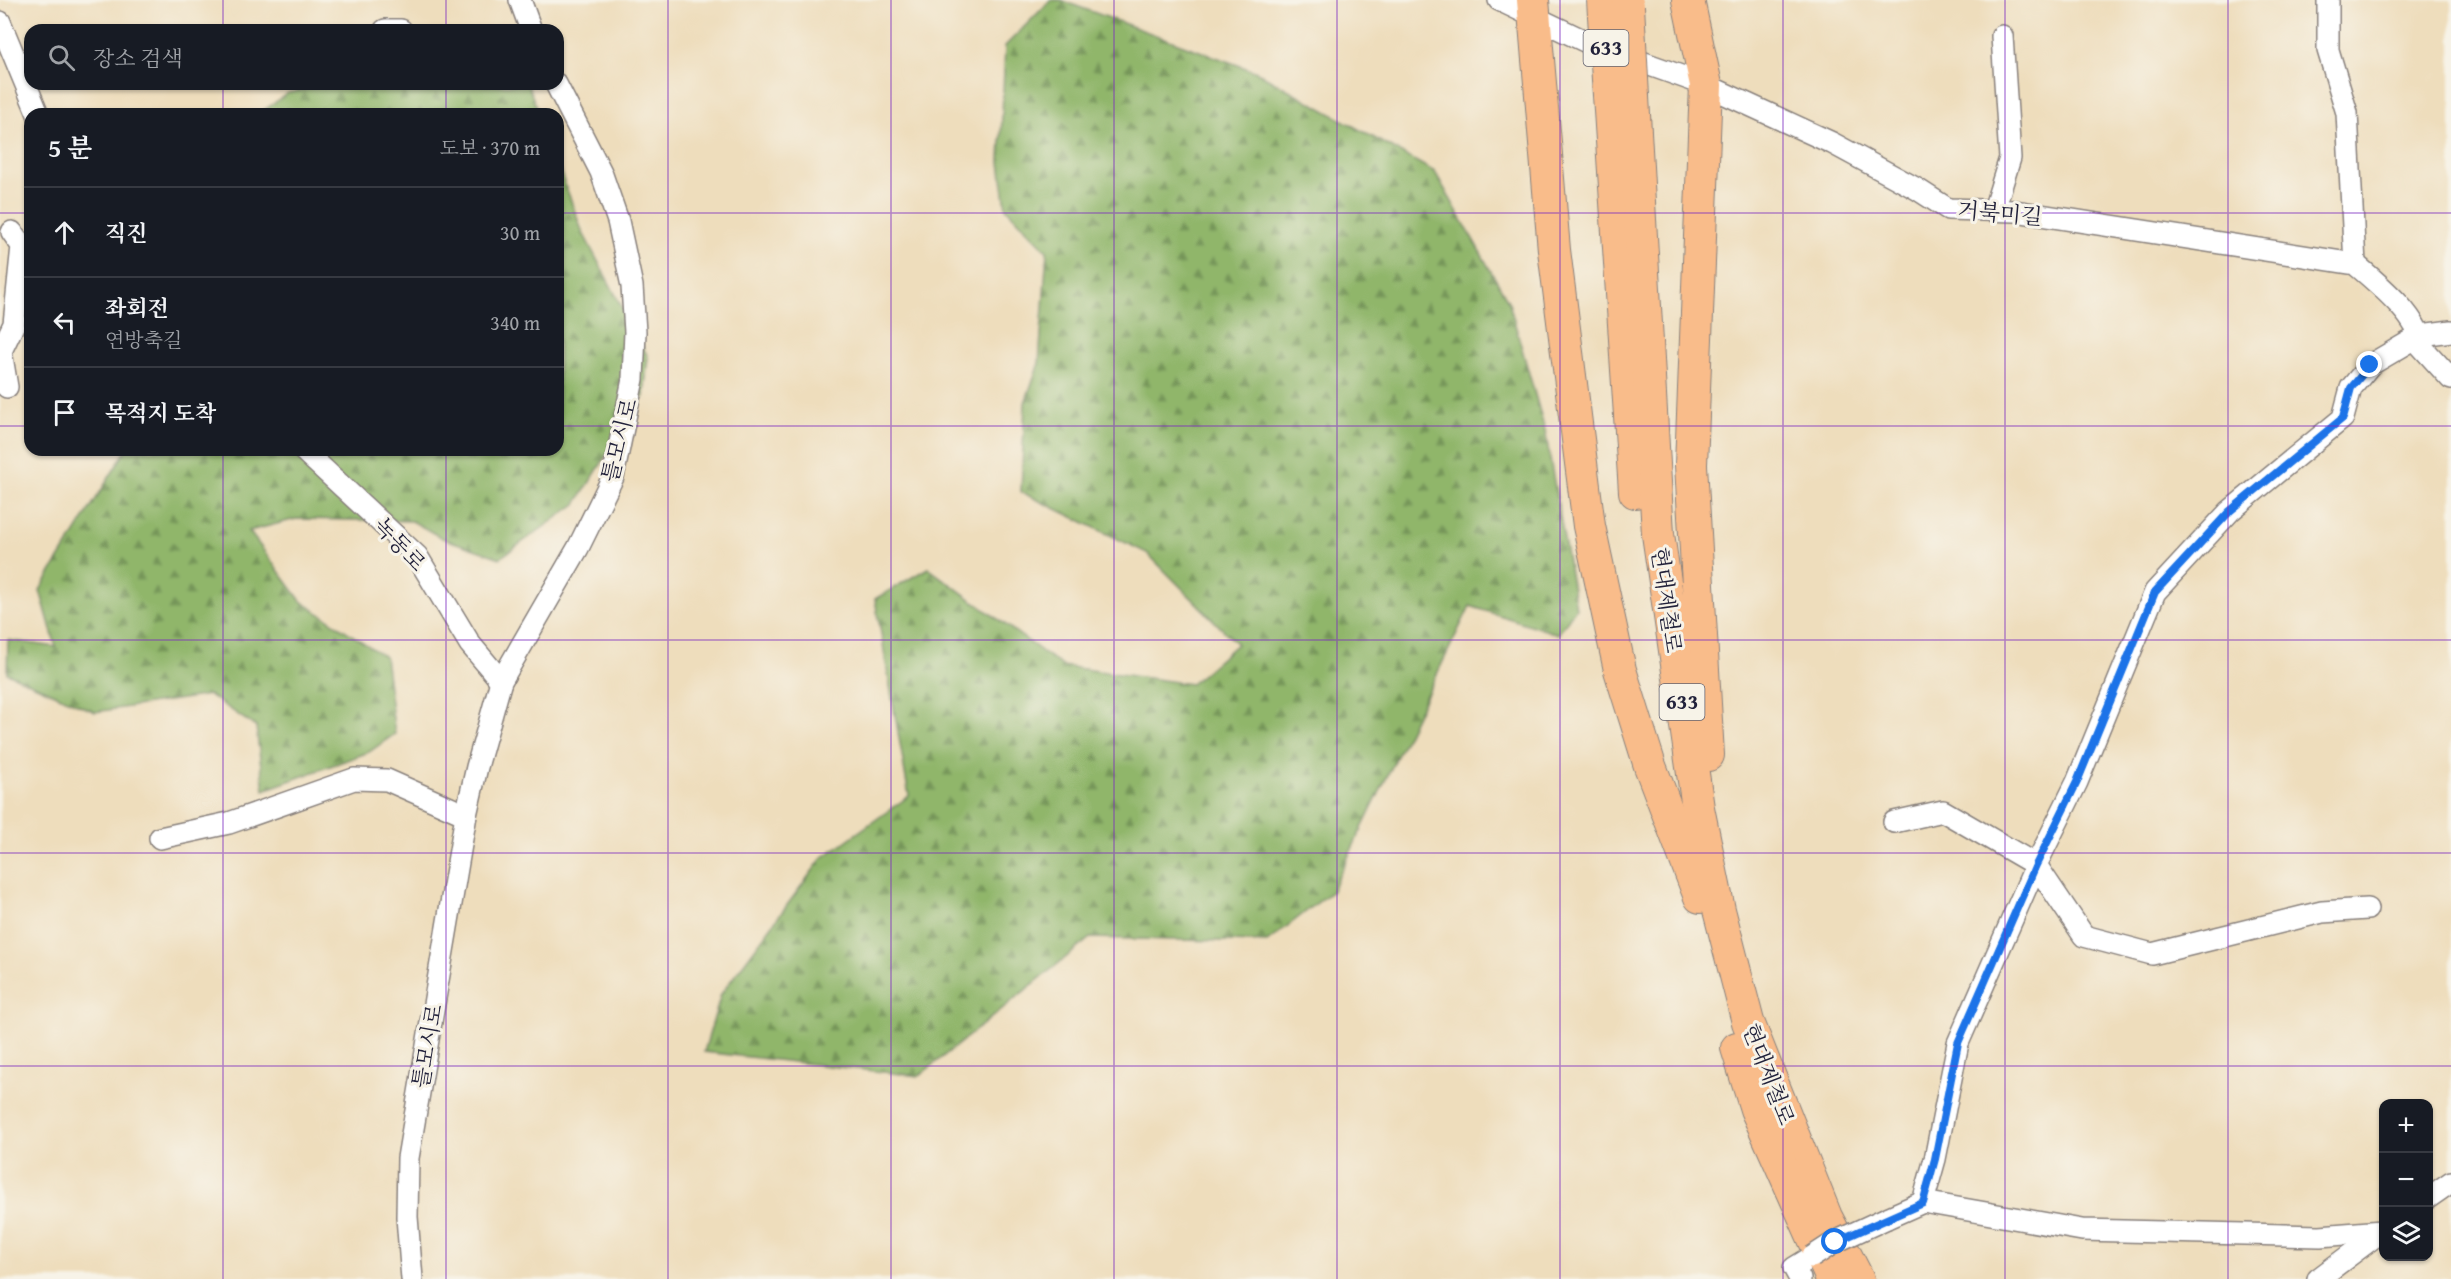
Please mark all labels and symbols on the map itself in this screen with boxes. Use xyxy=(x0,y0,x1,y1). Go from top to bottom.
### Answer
road number: 633 xyxy=(1584,30,1628,66)
street label: 거북미길 xyxy=(1956,193,2044,233)
route end xyxy=(2356,351,2382,377)
street label: 틀모시로 xyxy=(593,395,645,485)
street label: 녹동로 xyxy=(367,510,433,578)
street label: 현대제철로 xyxy=(1644,545,1690,655)
road number: 633 xyxy=(1660,684,1704,720)
street label: 틀모시로 xyxy=(404,1001,450,1091)
street label: 현대제철로 xyxy=(1735,1019,1803,1129)
route start xyxy=(1821,1228,1847,1254)

